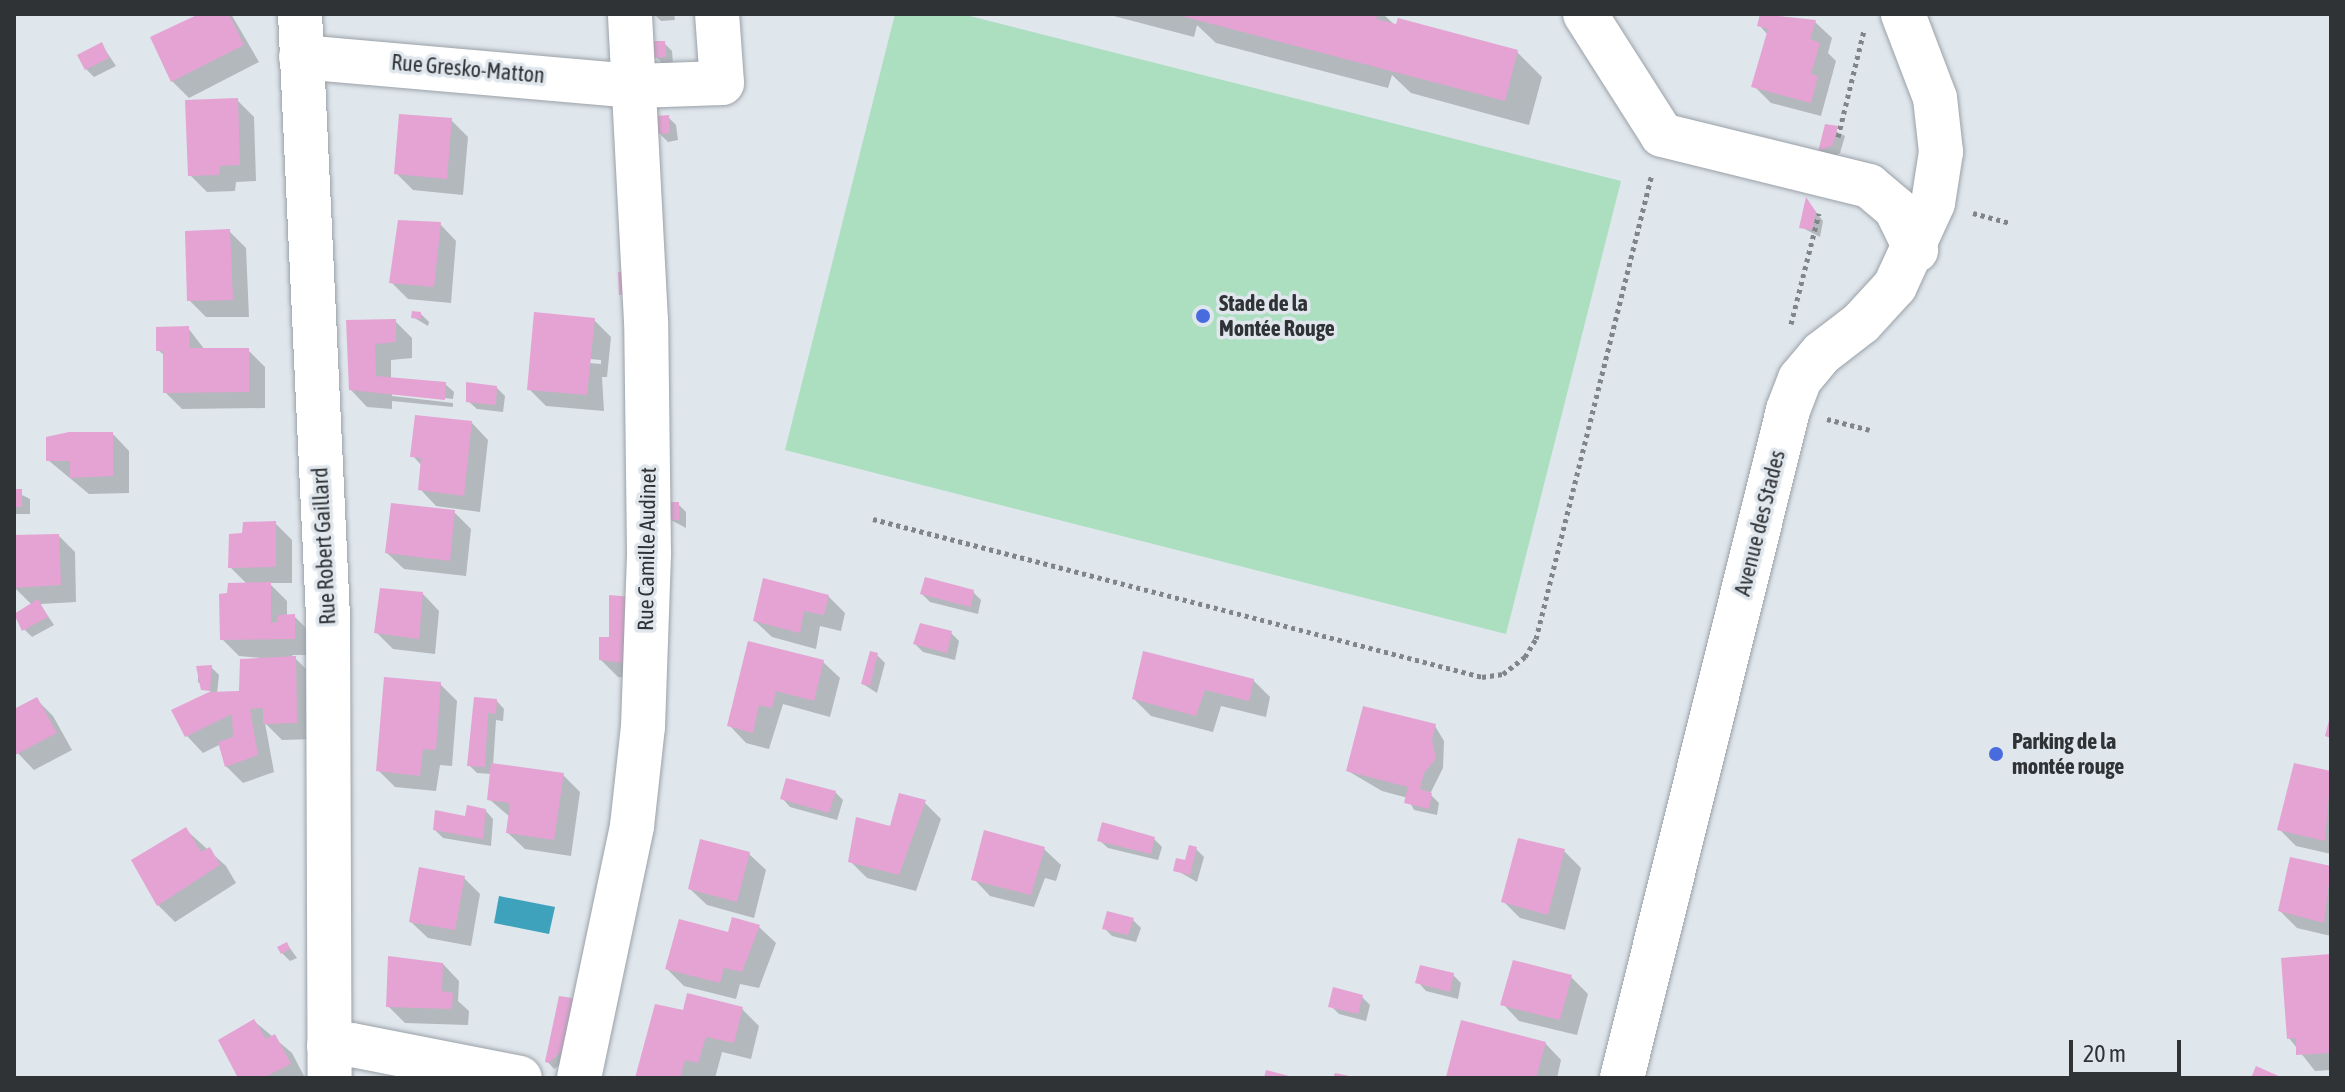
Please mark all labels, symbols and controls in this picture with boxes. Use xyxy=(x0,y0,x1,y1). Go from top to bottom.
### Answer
street label: Rue Gresko-Matton xyxy=(390,49,546,89)
place label: Stade de la Montée Rouge xyxy=(1219,290,1335,342)
marker: Stade de la Montée Rouge xyxy=(1194,307,1212,325)
street label: Avenue des Stades xyxy=(1729,447,1791,599)
street label: Rue Robert Gaillard xyxy=(307,467,341,625)
street label: Rue Camille Audinet xyxy=(632,467,662,631)
place label: Parking de la montée rouge xyxy=(2012,728,2124,780)
marker: Parking de la montée rouge xyxy=(1987,745,2005,763)
scale bar xyxy=(2073,1024,2185,1074)
text: 20 m xyxy=(2083,1040,2126,1067)

